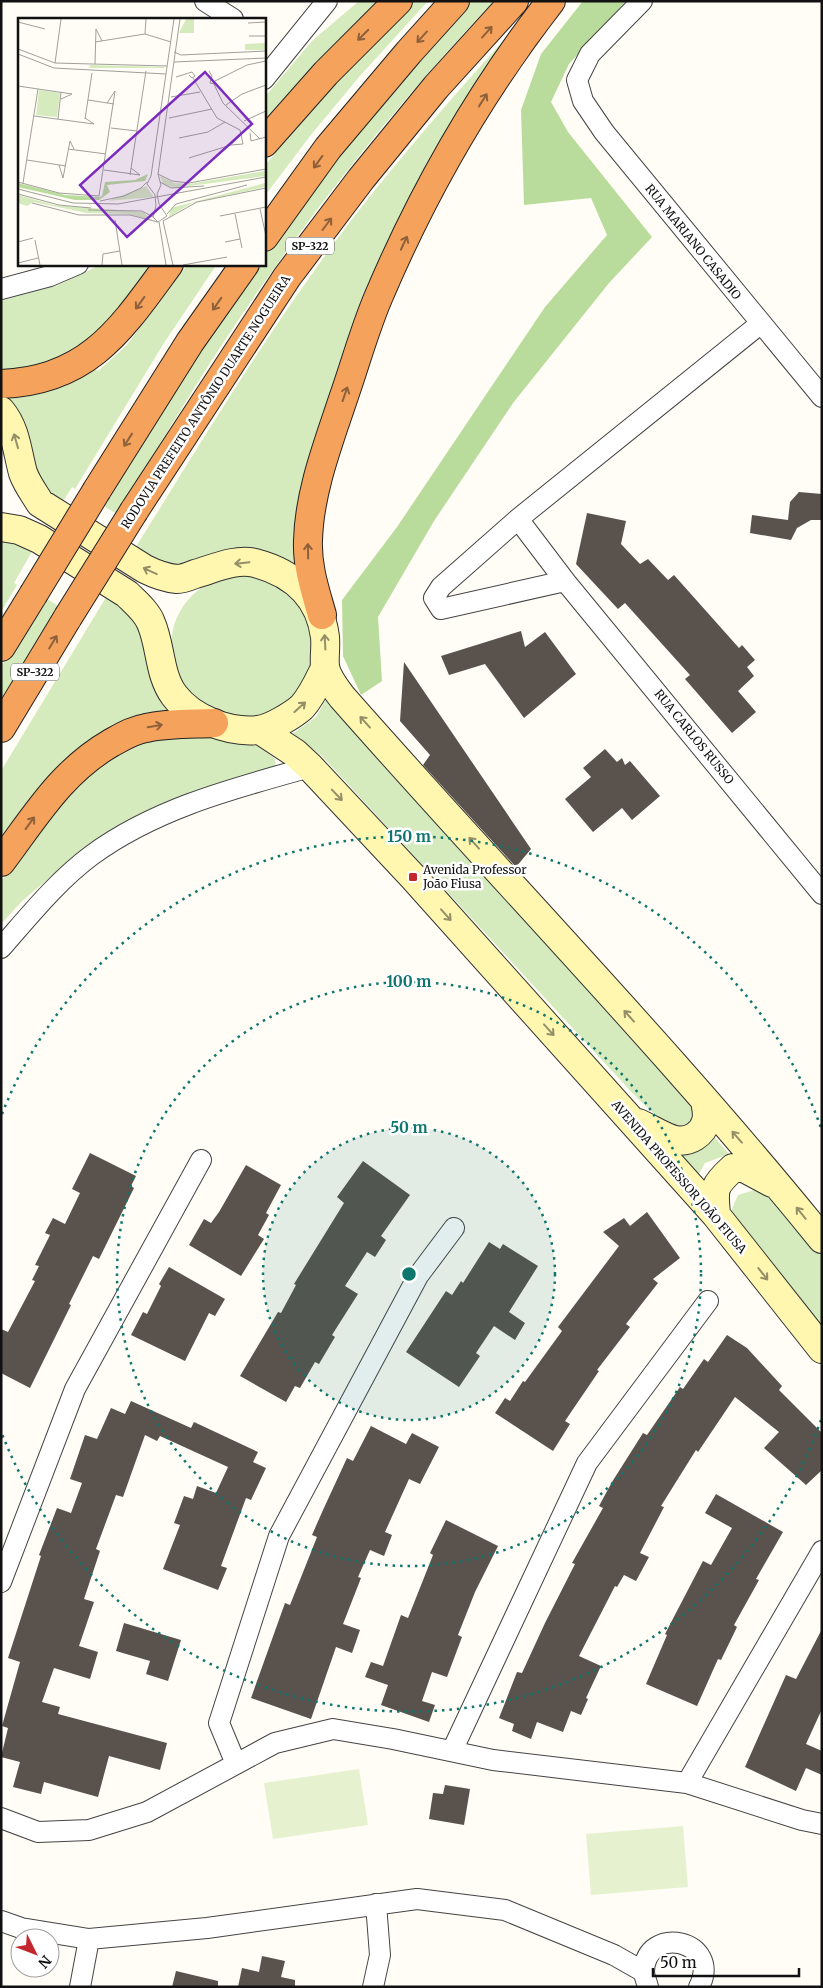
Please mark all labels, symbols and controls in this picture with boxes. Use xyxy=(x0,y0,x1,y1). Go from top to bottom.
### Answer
inset map xyxy=(18,18,265,265)
one-way arrow xyxy=(481,25,492,38)
one-way arrow xyxy=(357,29,369,41)
one-way arrow xyxy=(416,31,428,44)
one-way arrow xyxy=(478,94,488,108)
one-way arrow xyxy=(313,155,323,169)
street label: RUA MARIANO CASADIO xyxy=(642,181,745,303)
one-way arrow xyxy=(322,217,332,231)
one-way arrow xyxy=(399,235,409,250)
road number: SP-322 xyxy=(286,238,334,255)
street label: RODOVIA PREFEITO ANTÔNIO DUARTE NOGUEIRA xyxy=(118,272,294,531)
one-way arrow xyxy=(135,296,145,310)
one-way arrow xyxy=(212,297,222,311)
one-way arrow xyxy=(341,386,350,402)
one-way arrow xyxy=(123,433,134,447)
one-way arrow xyxy=(10,434,20,450)
one-way arrow xyxy=(303,543,313,560)
one-way arrow xyxy=(235,558,251,568)
one-way arrow xyxy=(143,566,158,575)
one-way arrow xyxy=(320,634,330,650)
one-way arrow xyxy=(49,635,59,649)
road number: SP-322 xyxy=(11,664,59,680)
street label: RUA CARLOS RUSSO xyxy=(651,686,738,787)
one-way arrow xyxy=(294,701,307,713)
one-way arrow xyxy=(359,716,371,729)
one-way arrow xyxy=(147,721,163,731)
one-way arrow xyxy=(331,788,343,801)
one-way arrow xyxy=(25,817,36,830)
text: 150 m xyxy=(387,827,431,846)
one-way arrow xyxy=(468,836,479,849)
place label: Avenida Professor João Fiusa xyxy=(422,862,527,891)
marker: Avenida Professor João Fiusa xyxy=(407,871,419,883)
one-way arrow xyxy=(440,908,452,921)
text: 100 m xyxy=(387,972,431,991)
one-way arrow xyxy=(623,1009,635,1022)
one-way arrow xyxy=(543,1023,555,1036)
street label: AVENIDA PROFESSOR JOÃO FIUSA xyxy=(608,1096,750,1257)
text: 50 m xyxy=(390,1118,428,1137)
one-way arrow xyxy=(731,1131,742,1144)
one-way arrow xyxy=(795,1207,806,1220)
centre of rings xyxy=(400,1265,418,1283)
one-way arrow xyxy=(757,1268,768,1281)
north arrow xyxy=(10,1928,60,1978)
scale bar xyxy=(653,1946,799,1978)
text: N xyxy=(34,1952,55,1972)
text: 50 m xyxy=(660,1953,697,1972)

